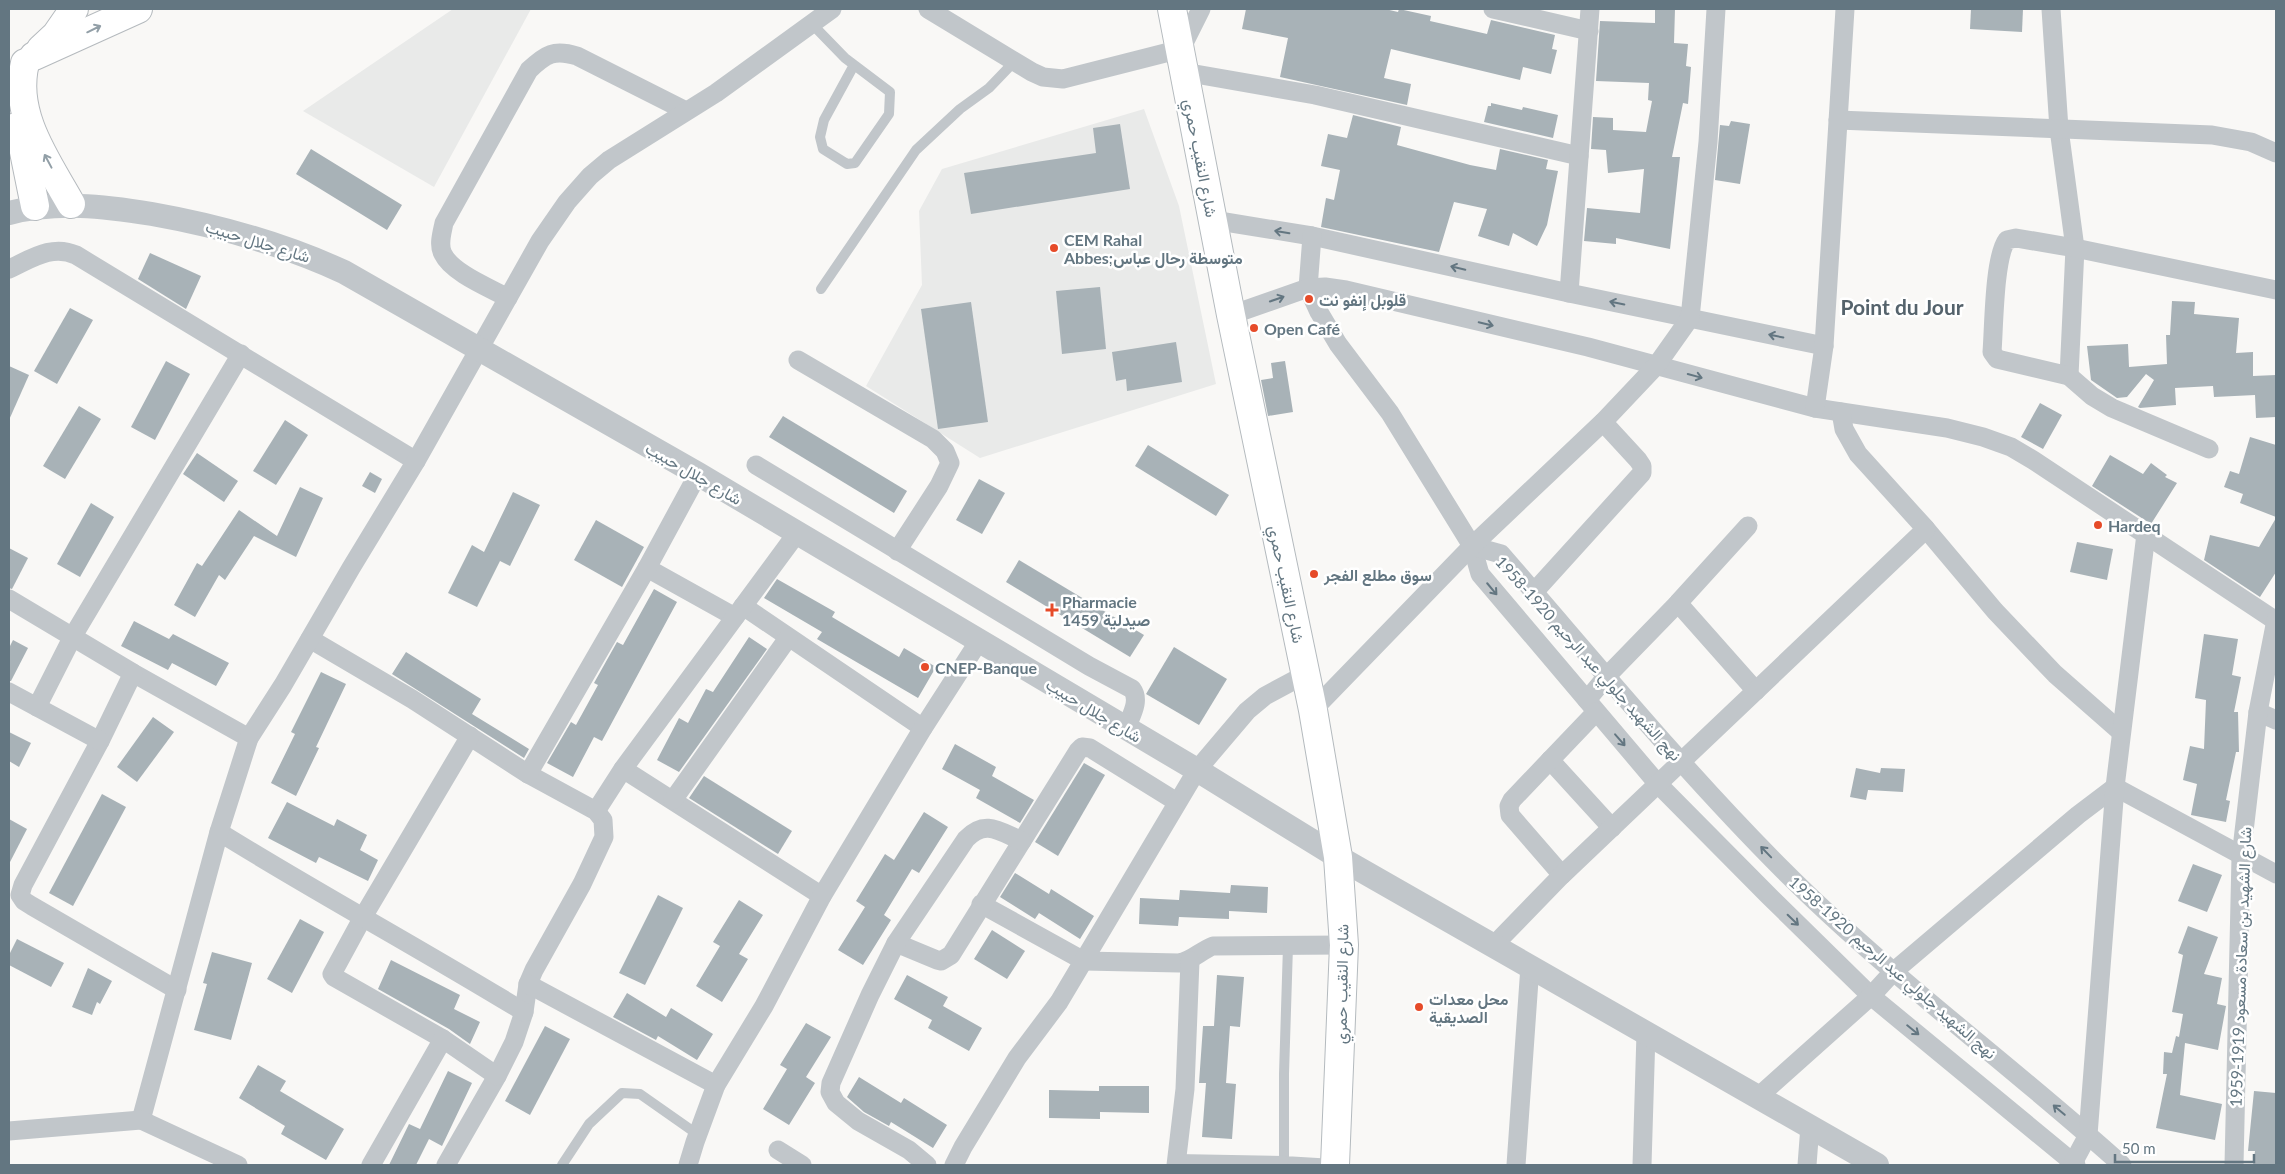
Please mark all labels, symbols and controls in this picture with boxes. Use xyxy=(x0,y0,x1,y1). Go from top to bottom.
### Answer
one-way arrow xyxy=(87,24,102,34)
street label: شارع النقيب حمري xyxy=(1175,97,1222,220)
one-way arrow xyxy=(42,154,52,169)
street label: شارع جلال حبيب xyxy=(203,216,312,269)
one-way arrow xyxy=(1275,226,1291,236)
place label: CEM Rahal Abbes;متوسطة رحال عباس xyxy=(1063,230,1243,269)
marker: CEM Rahal Abbes;متوسطة رحال عباس xyxy=(1048,242,1060,254)
one-way arrow xyxy=(1451,263,1467,272)
place label: قلوبل إنفو نت xyxy=(1319,290,1406,311)
marker: قلوبل إنفو نت xyxy=(1303,293,1315,305)
one-way arrow xyxy=(1269,294,1285,303)
district label: Point du Jour xyxy=(1840,294,1964,319)
one-way arrow xyxy=(1610,298,1626,307)
place label: Open Café xyxy=(1264,319,1340,338)
one-way arrow xyxy=(1478,320,1494,329)
marker: Open Café xyxy=(1248,322,1260,334)
one-way arrow xyxy=(1769,331,1785,340)
one-way arrow xyxy=(1686,372,1702,382)
street label: شارع جلال حبيب xyxy=(641,438,745,511)
place label: Hardeq xyxy=(2108,516,2161,535)
marker: Hardeq xyxy=(2092,519,2104,531)
street label: شارع النقيب حمري xyxy=(1260,523,1309,646)
street label: نهج الشهيد جلولي عبد الرحيم 1920-1958 xyxy=(1488,552,1686,767)
place label: سوق مطلع الفجر xyxy=(1323,565,1432,587)
marker: سوق مطلع الفجر xyxy=(1308,568,1320,580)
one-way arrow xyxy=(1487,582,1498,595)
place label: Pharmacie 1459 صيدلية xyxy=(1062,592,1150,630)
marker: Pharmacie 1459 صيدلية xyxy=(1046,604,1058,616)
place label: CNEP-Banque xyxy=(935,658,1037,677)
marker: CNEP-Banque xyxy=(919,661,931,673)
street label: شارع جلال حبيب xyxy=(1041,674,1145,749)
one-way arrow xyxy=(1614,733,1625,746)
street label: شارع الشهيد بن سعادة مسعود 1919-1959 xyxy=(2226,827,2257,1107)
one-way arrow xyxy=(1760,846,1772,859)
street label: نهج الشهيد جلولي عبد الرحيم 1920-1958 xyxy=(1782,872,2001,1066)
one-way arrow xyxy=(1787,913,1799,926)
street label: شارع النقيب حمري xyxy=(1330,924,1357,1044)
place label: محل معدات الصديقية xyxy=(1429,989,1509,1027)
marker: محل معدات الصديقية xyxy=(1413,1001,1425,1013)
one-way arrow xyxy=(1906,1024,1919,1035)
one-way arrow xyxy=(2052,1105,2065,1116)
scale bar xyxy=(2115,1132,2254,1164)
text: 50 m xyxy=(2122,1139,2156,1157)

